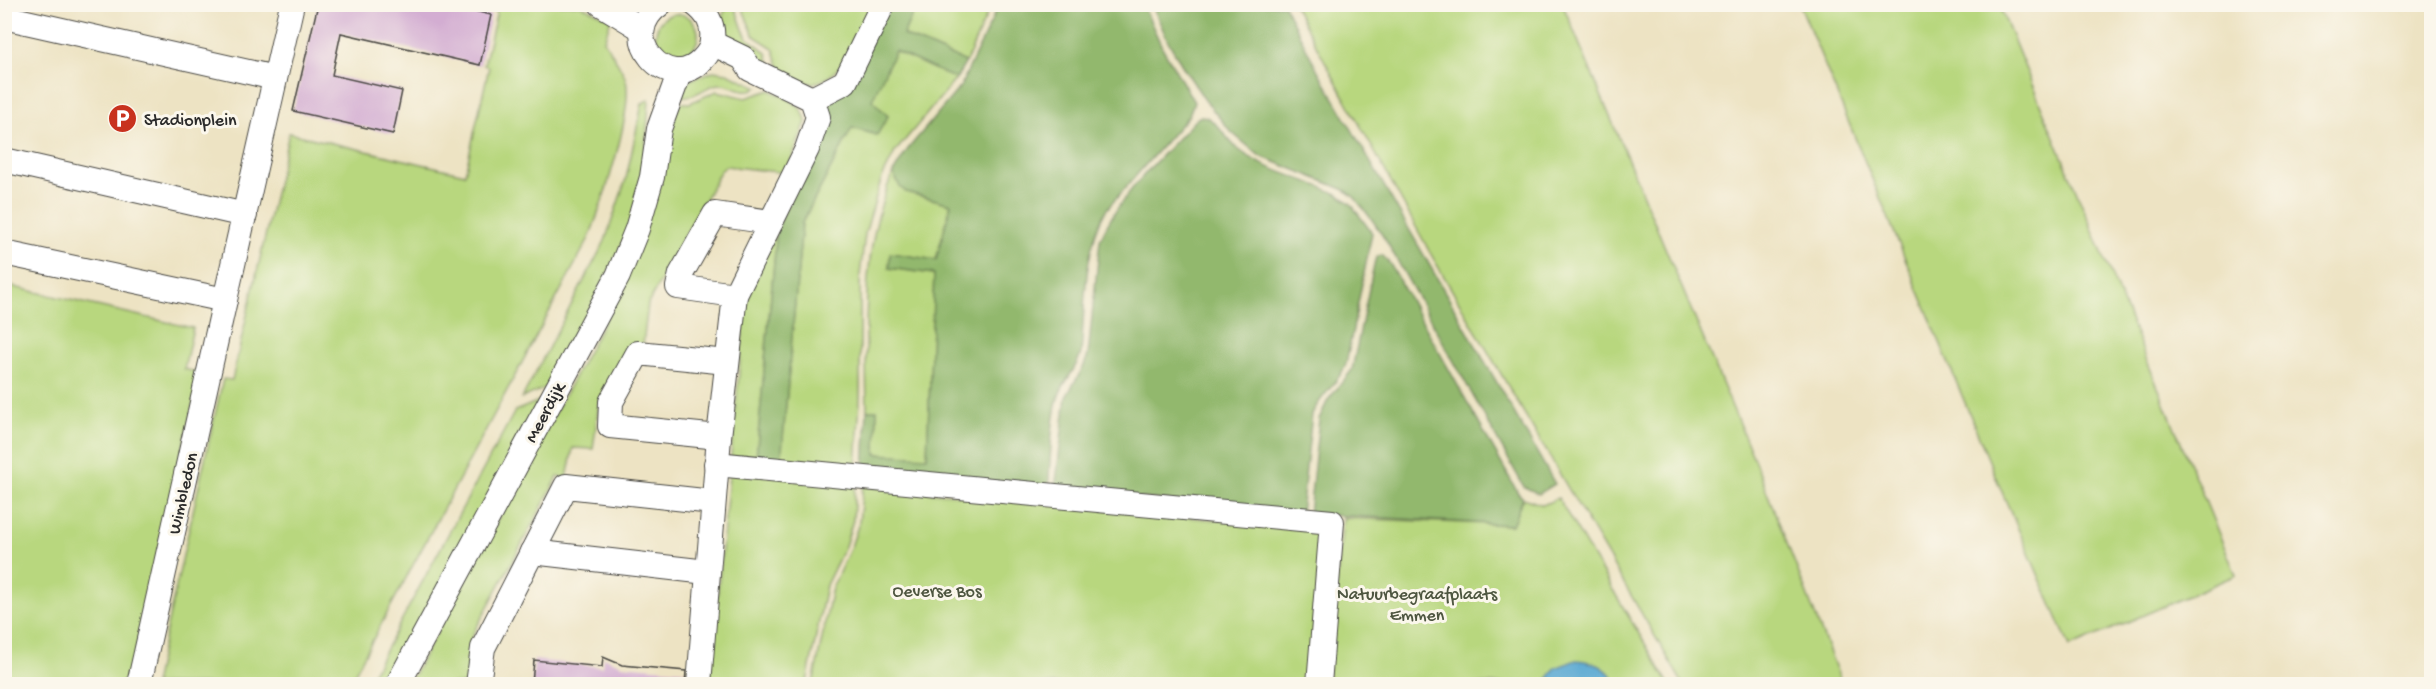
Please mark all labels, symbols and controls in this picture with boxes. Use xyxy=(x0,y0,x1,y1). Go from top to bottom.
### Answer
parking icon: Stadionplein xyxy=(107,103,139,135)
place label: Stadionplein xyxy=(144,111,237,132)
street label: Meerdijk xyxy=(522,378,572,447)
street label: Wimbledon xyxy=(165,450,204,536)
park label: Oeverse Bos xyxy=(892,582,983,603)
park label: Natuurbegraafplaats Emmen xyxy=(1337,585,1498,627)

